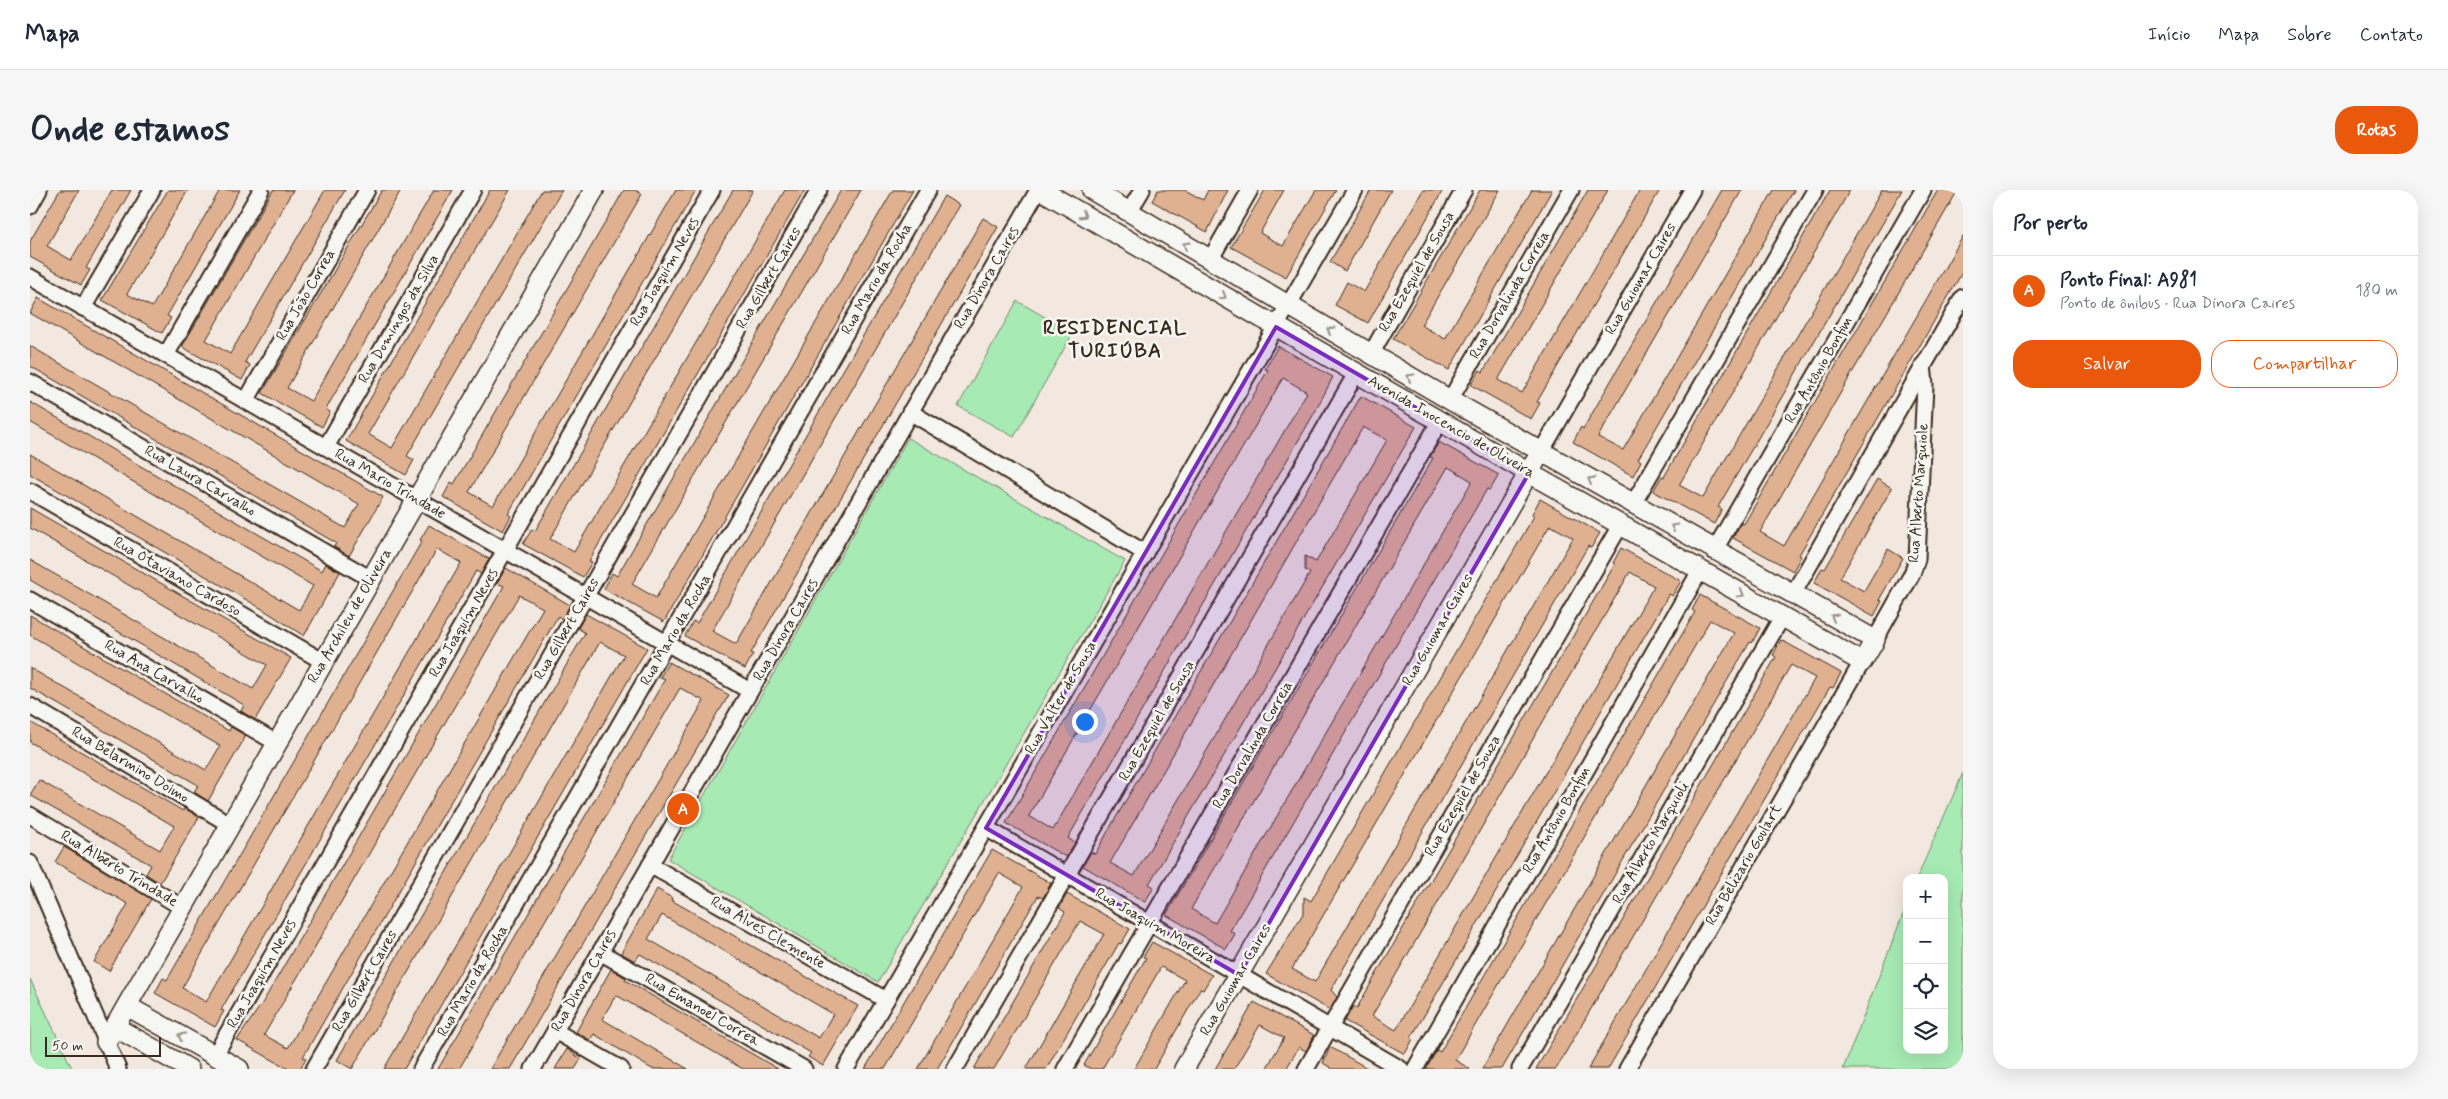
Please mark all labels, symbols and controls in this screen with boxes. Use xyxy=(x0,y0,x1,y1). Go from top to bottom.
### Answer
text: Mapa xyxy=(25,19,80,50)
text: Início xyxy=(2148,23,2190,47)
text: Mapa xyxy=(2218,23,2259,47)
text: Sobre xyxy=(2287,23,2332,47)
text: Contato xyxy=(2360,23,2423,47)
button: Rotas xyxy=(2335,106,2418,154)
text: Onde estamos xyxy=(30,107,230,153)
one-way arrow xyxy=(1078,208,1087,218)
street label: Rua Ezequiel de Sousa xyxy=(1374,208,1460,336)
text: Por perto xyxy=(2013,209,2088,237)
street label: Rua Joaquim Neves xyxy=(626,214,704,330)
street label: Rua Mario da Rocha xyxy=(837,219,917,339)
street label: Rua Guiomar Caires xyxy=(1601,219,1681,339)
street label: Rua Gilbert Caires xyxy=(732,223,806,333)
street label: Rua Dinora Caires xyxy=(950,223,1024,333)
street label: Rua Dorvalinda Correia xyxy=(1465,227,1555,363)
one-way arrow xyxy=(1183,242,1192,252)
street label: Rua João Correa xyxy=(272,245,340,344)
street label: Rua Domingos da Silva xyxy=(354,251,444,387)
text: Ponto Final: A981 xyxy=(2060,268,2197,293)
text: A xyxy=(2024,280,2034,301)
text: 180 m xyxy=(2355,280,2398,301)
one-way arrow xyxy=(1218,290,1227,300)
text: Ponto de ônibus · Rua Dinora Caires xyxy=(2060,293,2295,314)
street label: Rua Antônio Bonfim xyxy=(1780,313,1858,427)
district label: RESIDENCIAL TURIÚBA xyxy=(1043,315,1187,365)
one-way arrow xyxy=(1326,326,1335,336)
button: Salvar xyxy=(2013,340,2201,388)
button: Compartilhar xyxy=(2211,340,2398,388)
street label: Avenida Inocencio de Oliveira xyxy=(1364,371,1538,483)
one-way arrow xyxy=(1407,373,1416,383)
street label: Rua Alberto Marquiole xyxy=(1904,423,1934,563)
street label: Rua Laura Carvalho xyxy=(141,441,259,521)
street label: Rua Mario Trindade xyxy=(331,444,449,524)
one-way arrow xyxy=(1587,476,1596,486)
one-way arrow xyxy=(1670,524,1679,534)
street label: Rua Otaviano Cardoso xyxy=(110,532,244,622)
street label: Rua Archileu de Oliveira xyxy=(303,545,397,687)
street label: Rua Joaquim Neves xyxy=(425,565,503,681)
street label: Rua Mario da Rocha xyxy=(636,570,716,690)
street label: Rua Guiomar Caires xyxy=(1398,570,1478,690)
street label: Rua Gilbert Caires xyxy=(530,574,604,684)
street label: Rua Dinora Caires xyxy=(749,575,823,685)
one-way arrow xyxy=(1735,587,1744,597)
one-way arrow xyxy=(1830,614,1839,624)
street label: Rua Ana Carvalho xyxy=(101,635,207,709)
street label: Rua Valter de Sousa xyxy=(1020,638,1102,758)
street label: Rua Ezequiel de Sousa xyxy=(1114,657,1200,785)
street label: Rua Dorvalinda Correia xyxy=(1208,677,1298,813)
your location xyxy=(1072,709,1098,735)
street label: Rua Belarmino Doimo xyxy=(68,722,193,808)
street label: Rua Ezequiel de Souza xyxy=(1420,732,1506,860)
street label: Rua Antônio Bonfim xyxy=(1518,763,1596,877)
street label: Rua Alberto Marquioli xyxy=(1608,778,1694,908)
pin: A xyxy=(667,790,699,828)
street label: Rua Belizario Goulart xyxy=(1701,801,1787,929)
street label: Rua Alberto Trindade xyxy=(57,826,181,912)
map controls xyxy=(1903,874,1948,1054)
button: + xyxy=(1903,874,1948,919)
street label: Rua Joaquim Moreira xyxy=(1091,883,1219,969)
street label: Rua Alves Clemente xyxy=(707,892,829,974)
street label: Rua Joaquim Neves xyxy=(223,916,301,1032)
button: − xyxy=(1903,919,1948,964)
street label: Rua Guiomar Caires xyxy=(1196,920,1276,1040)
street label: Rua Mario da Rocha xyxy=(433,921,513,1041)
street label: Rua Gilbert Caires xyxy=(328,926,402,1036)
street label: Rua Dinora Caires xyxy=(547,926,621,1036)
button: locate xyxy=(1903,964,1948,1009)
street label: Rua Emanoel Correa xyxy=(641,969,764,1052)
button: layers xyxy=(1903,1009,1948,1054)
one-way arrow xyxy=(177,1033,186,1043)
scale bar xyxy=(45,1034,161,1057)
text: 50 m xyxy=(52,1037,83,1055)

